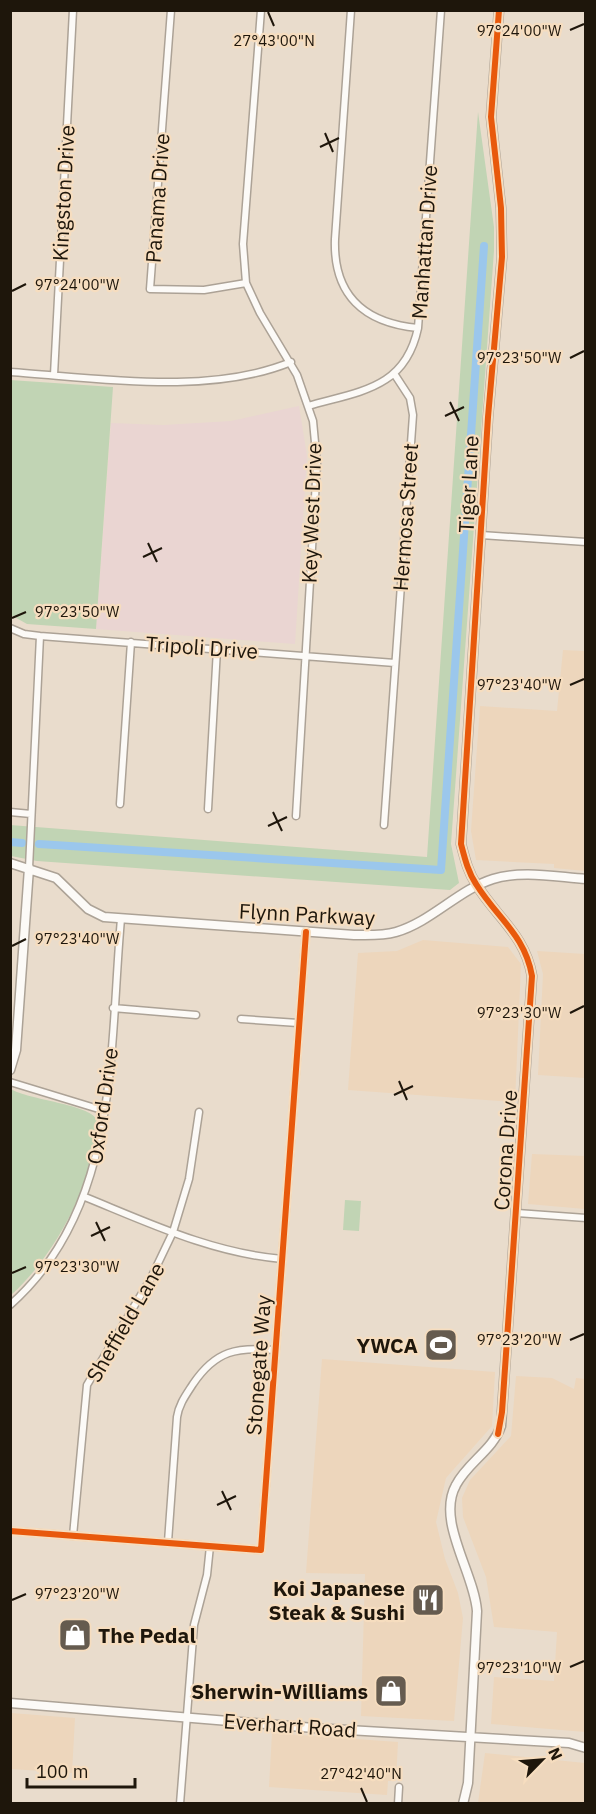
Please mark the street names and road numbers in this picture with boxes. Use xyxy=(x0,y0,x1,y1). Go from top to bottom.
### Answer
street label: Kingston Drive xyxy=(45,124,81,262)
street label: Panama Drive xyxy=(138,132,176,264)
street label: Manhattan Drive xyxy=(405,164,443,320)
street label: Tiger Lane xyxy=(451,435,485,533)
street label: Key West Drive xyxy=(295,442,327,584)
street label: Hermosa Street xyxy=(386,442,424,592)
street label: Tripoli Drive xyxy=(145,629,259,665)
street label: Flynn Parkway xyxy=(238,896,376,932)
street label: Oxford Drive xyxy=(80,1046,124,1166)
street label: Corona Drive xyxy=(487,1089,523,1211)
street label: Sheffield Lane xyxy=(79,1257,171,1387)
street label: Stonegate Way xyxy=(239,1293,277,1436)
street label: Everhart Road xyxy=(223,1706,357,1744)

